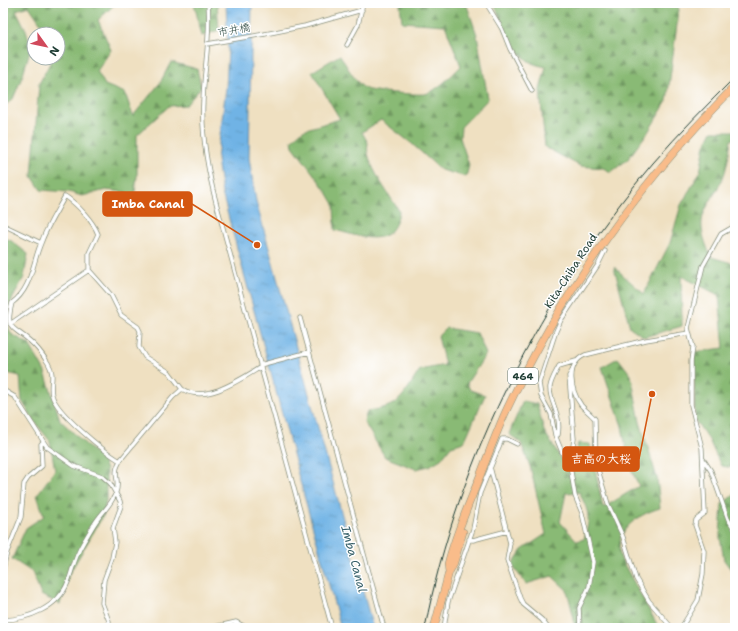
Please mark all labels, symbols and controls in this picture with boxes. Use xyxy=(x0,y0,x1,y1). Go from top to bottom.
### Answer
street label: 市井橋 xyxy=(216,20,252,40)
north arrow xyxy=(26,26,66,66)
text: N xyxy=(45,43,63,59)
callout: Imba Canal xyxy=(103,192,192,216)
text: Imba Canal xyxy=(111,196,185,212)
street label: Kita-Chiba Road xyxy=(541,231,601,311)
road number: 464 xyxy=(508,368,538,384)
callout: 吉高の大桜 xyxy=(563,447,639,471)
text: 吉高の大桜 xyxy=(571,451,631,467)
water label: Imba Canal xyxy=(337,523,371,594)

